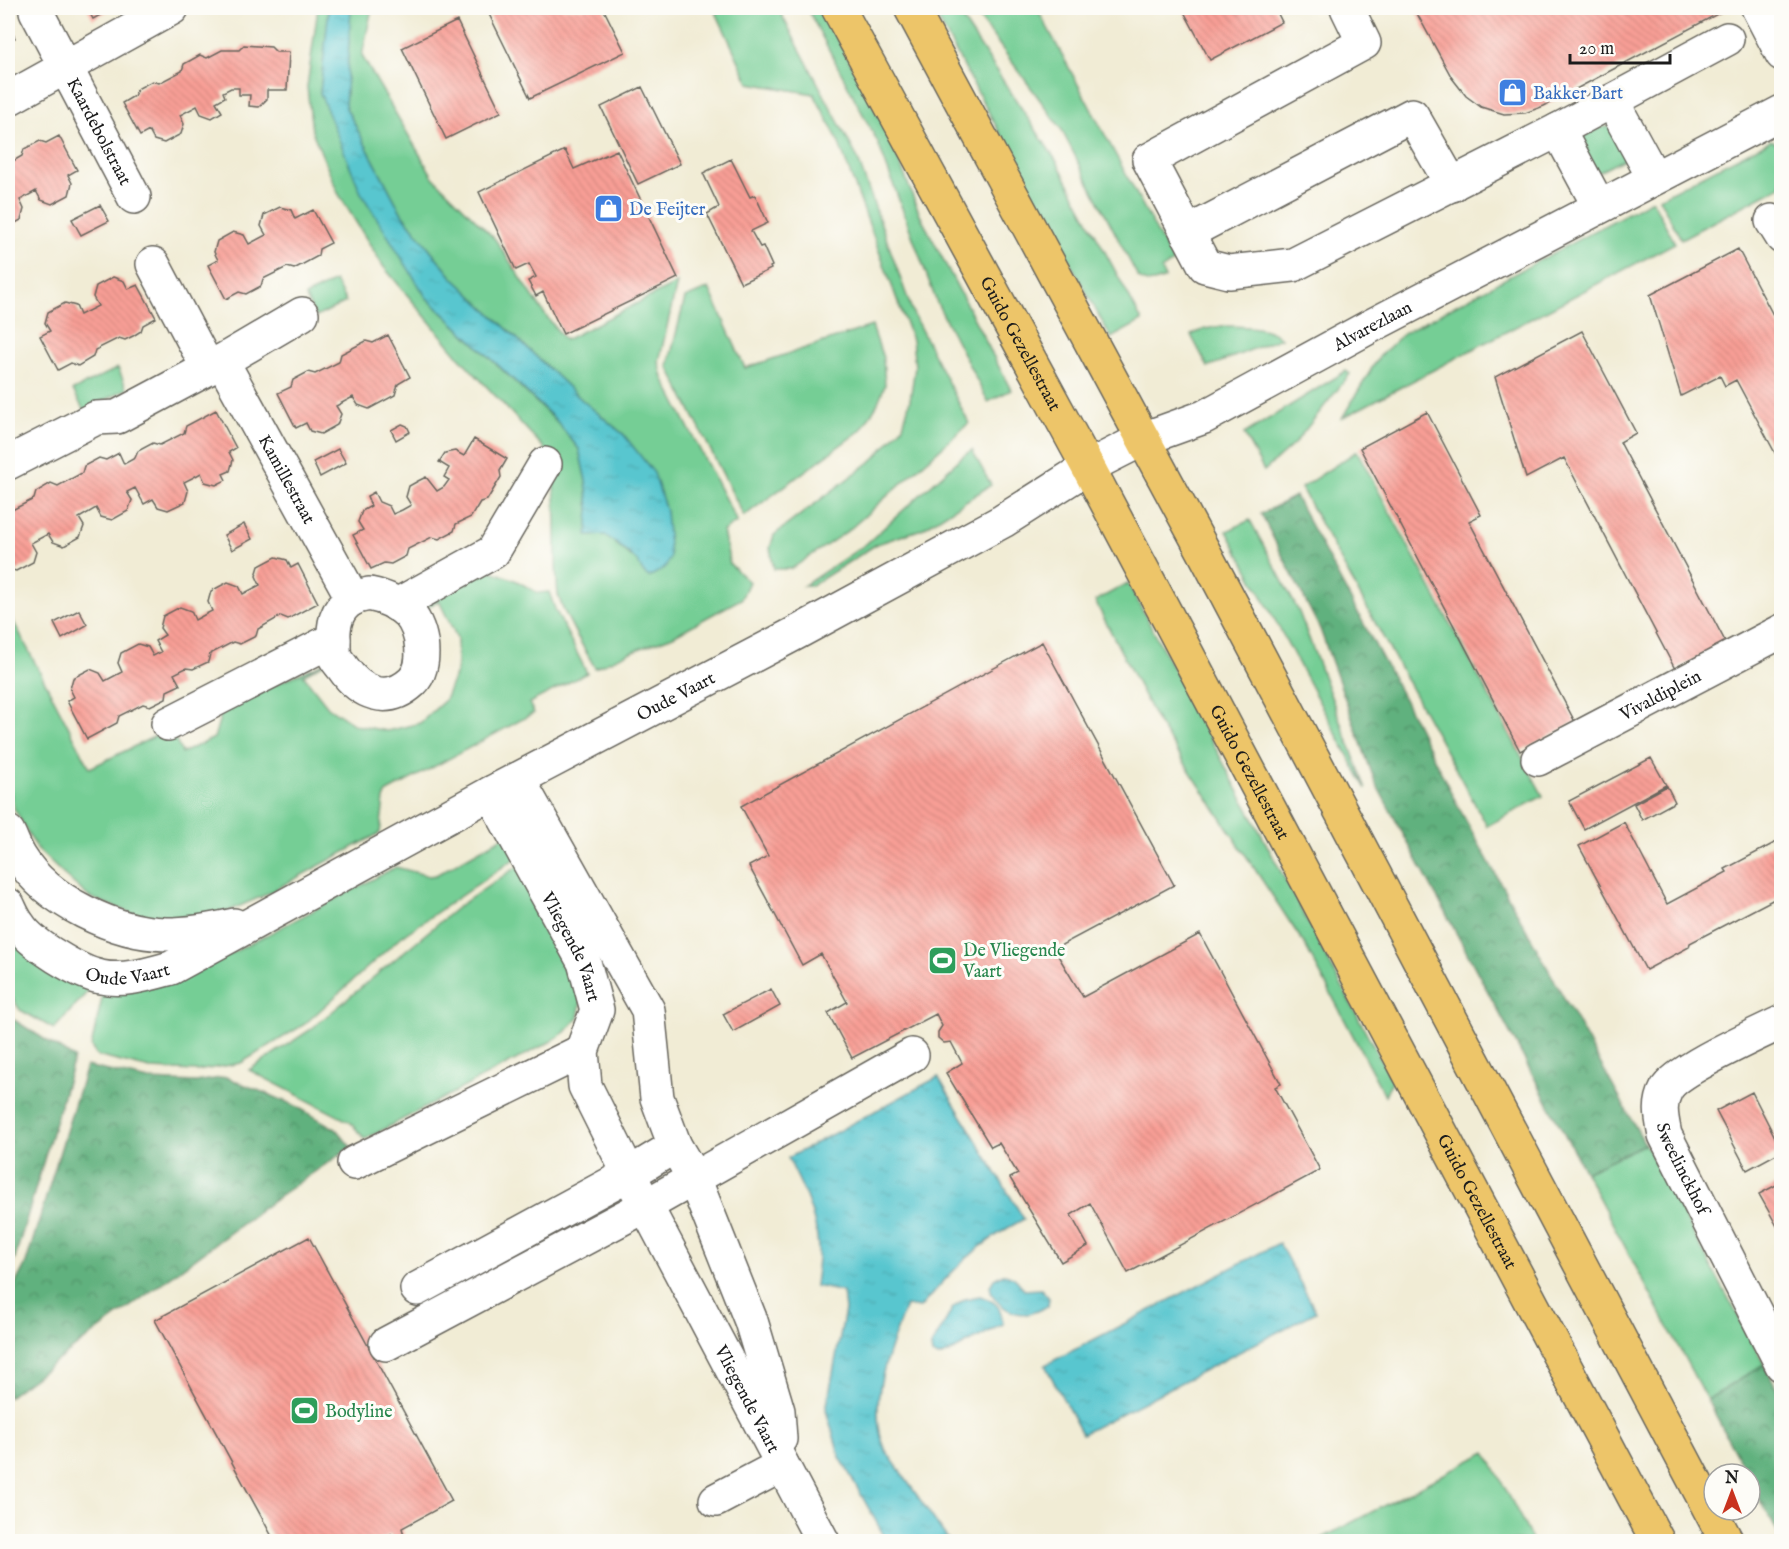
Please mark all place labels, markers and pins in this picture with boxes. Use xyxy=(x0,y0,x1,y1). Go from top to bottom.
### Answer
shop icon: Bakker Bart xyxy=(1496,77,1528,109)
place label: Bakker Bart xyxy=(1533,83,1623,106)
shop icon: De Feijter xyxy=(592,193,624,225)
place label: De Feijter xyxy=(629,199,706,222)
place label: De Vliegende Vaart xyxy=(962,940,1065,984)
sports icon: De Vliegende Vaart xyxy=(926,944,958,976)
sports icon: Bodyline xyxy=(288,1395,320,1427)
place label: Bodyline xyxy=(325,1401,392,1424)

